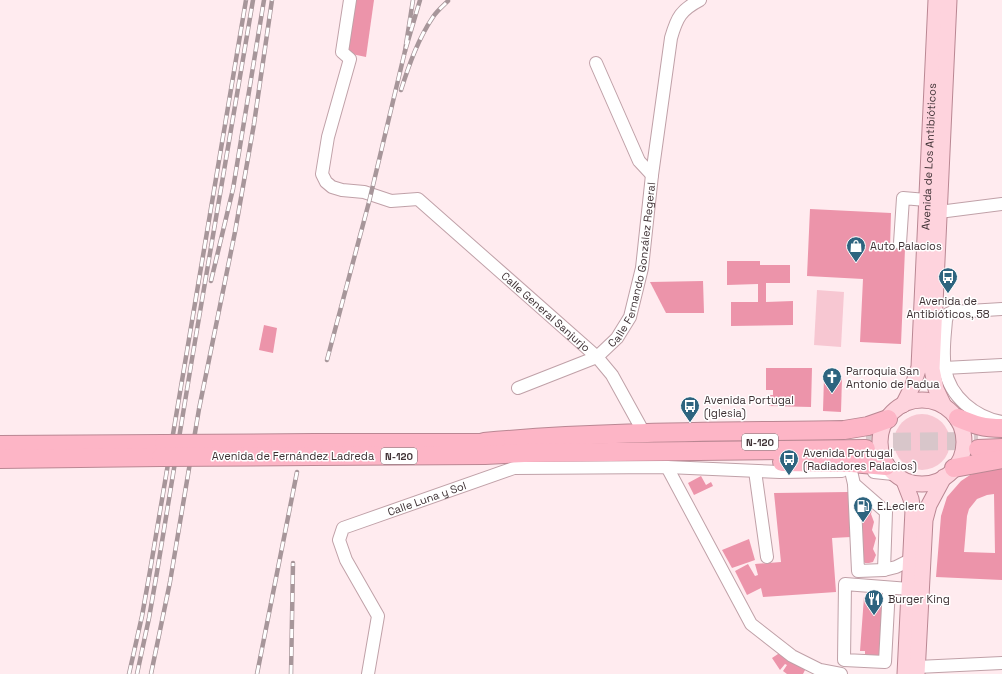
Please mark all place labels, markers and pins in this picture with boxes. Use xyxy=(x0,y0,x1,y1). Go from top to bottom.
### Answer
shop icon: Auto Palacios xyxy=(845,235,867,263)
place label: Auto Palacios xyxy=(870,239,942,253)
bus stop icon: Avenida de Antibióticos, 58 xyxy=(937,266,959,294)
place label: Avenida de Antibióticos, 58 xyxy=(906,294,990,321)
place label: Parroquia San Antonio de Padua xyxy=(846,364,940,391)
church icon: Parroquia San Antonio de Padua xyxy=(821,366,843,394)
place label: Avenida Portugal (Iglesia) xyxy=(704,393,794,420)
bus stop icon: Avenida Portugal (Iglesia) xyxy=(679,395,701,423)
place label: Avenida Portugal (Radiadores Palacios) xyxy=(803,446,917,473)
bus stop icon: Avenida Portugal (Radiadores Palacios) xyxy=(778,448,800,476)
fuel station icon: E.Leclerc xyxy=(852,495,874,523)
place label: E.Leclerc xyxy=(877,499,925,513)
restaurant icon: Burger King xyxy=(863,588,885,616)
place label: Burger King xyxy=(888,592,950,606)

